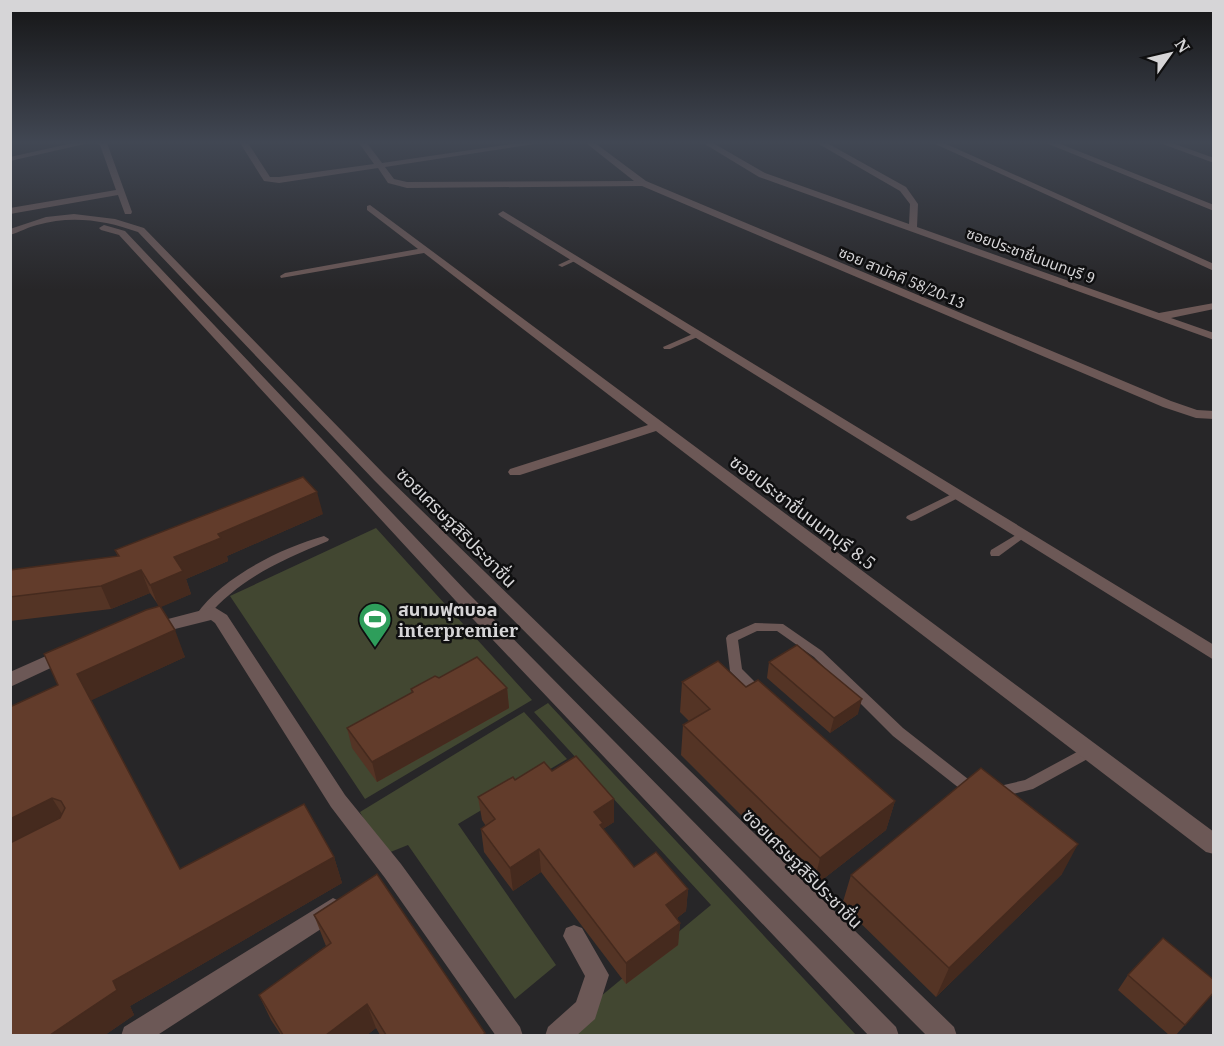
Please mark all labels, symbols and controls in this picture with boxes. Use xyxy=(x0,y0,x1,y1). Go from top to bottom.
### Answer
north arrow xyxy=(1140,24,1200,84)
text: N xyxy=(1170,34,1195,57)
street label: ซอยประชาชื่นนนทบุรี 9 xyxy=(964,222,1098,288)
street label: ซอย สามัคคี 58/20-13 xyxy=(836,241,968,313)
street label: ซอยประชาชื่นนนทบุรี 8.5 xyxy=(725,449,881,575)
street label: ซอยเศรษฐสิริประชาชื่น xyxy=(392,462,522,592)
place label: สนามฟุตบอล interpremier xyxy=(398,597,519,642)
sports icon: สนามฟุตบอล interpremier xyxy=(357,601,393,648)
street label: ซอยเศรษฐสิริประชาชื่น xyxy=(738,803,868,933)

